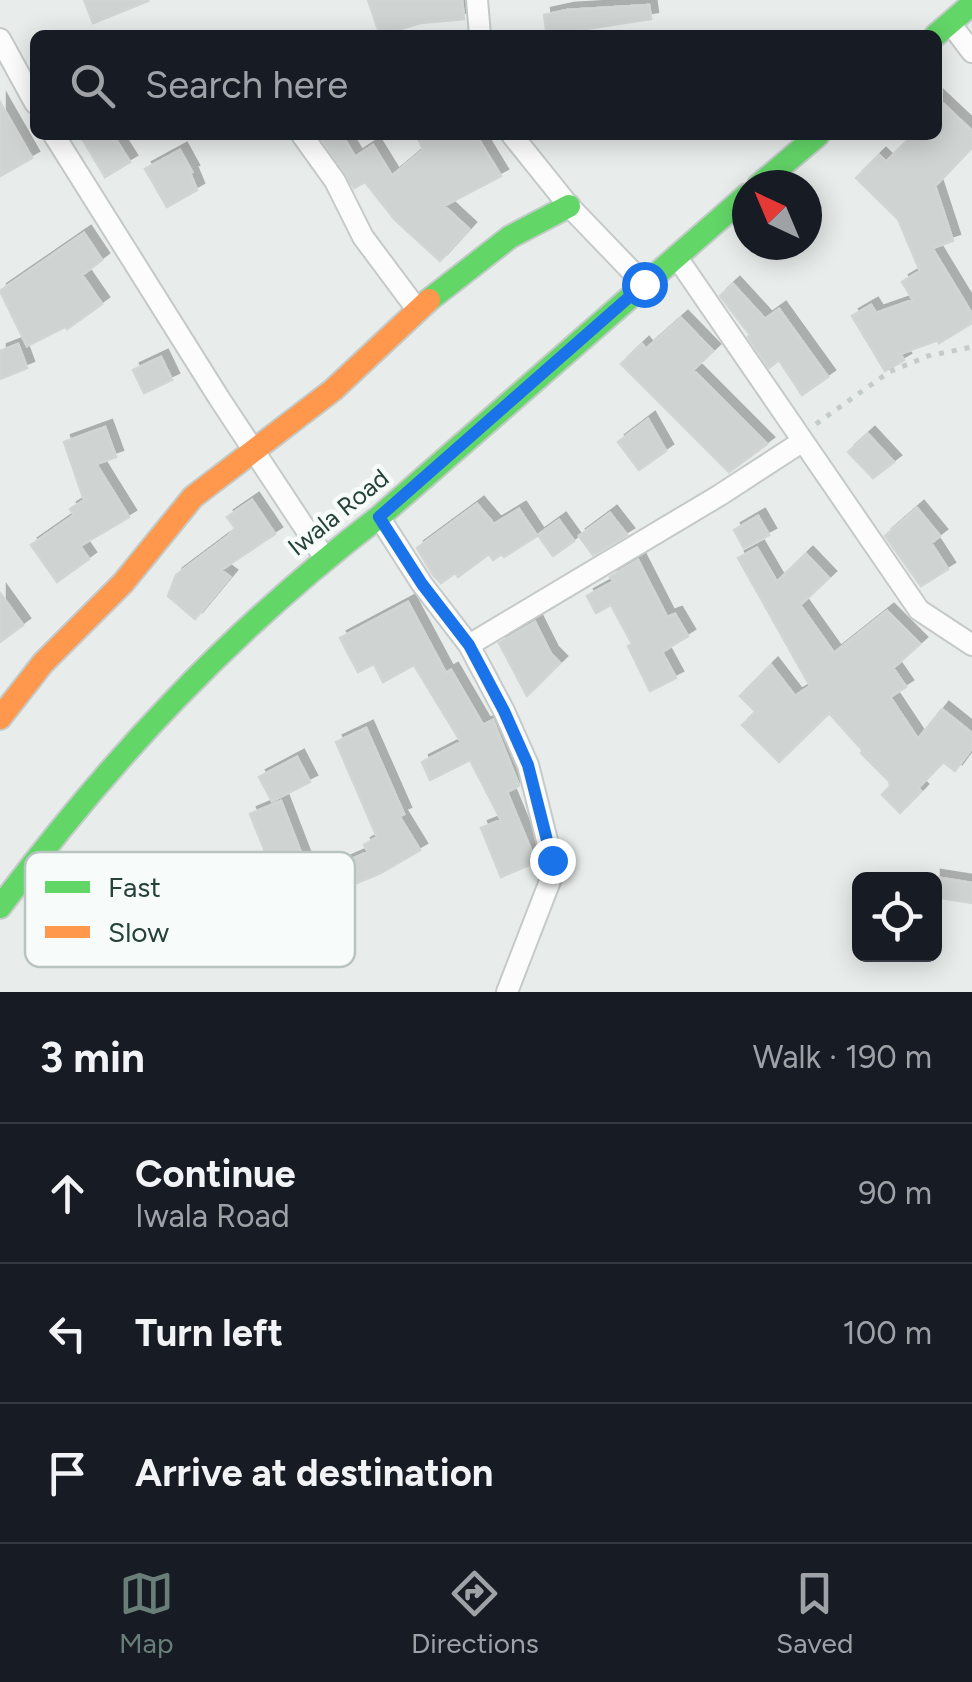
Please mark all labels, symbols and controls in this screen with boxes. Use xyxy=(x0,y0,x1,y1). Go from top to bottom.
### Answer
search box xyxy=(30,30,942,140)
icon: search xyxy=(65,58,120,113)
text: Search here xyxy=(145,62,348,108)
north arrow xyxy=(732,170,822,260)
route start xyxy=(622,262,668,308)
street label: Iwala Road xyxy=(282,462,394,562)
route end xyxy=(530,838,576,884)
legend xyxy=(25,852,355,967)
text: Fast xyxy=(108,870,161,904)
map controls xyxy=(852,872,942,962)
button: locate xyxy=(852,872,942,962)
text: Slow xyxy=(108,915,169,949)
text: 3 min xyxy=(40,1032,145,1083)
text: Walk · 190 m xyxy=(753,1038,932,1076)
text: Continue xyxy=(135,1151,296,1197)
icon: ahead xyxy=(40,1166,95,1221)
text: 90 m xyxy=(858,1174,932,1212)
text: Iwala Road xyxy=(135,1197,290,1235)
icon: left xyxy=(40,1306,95,1361)
text: Turn left xyxy=(135,1310,283,1356)
text: 100 m xyxy=(843,1314,932,1352)
icon: arrive xyxy=(40,1446,95,1501)
text: Arrive at destination xyxy=(135,1450,493,1496)
tab: Map xyxy=(119,1566,174,1660)
tab: Directions xyxy=(411,1566,539,1660)
tab: Saved xyxy=(776,1566,853,1660)

